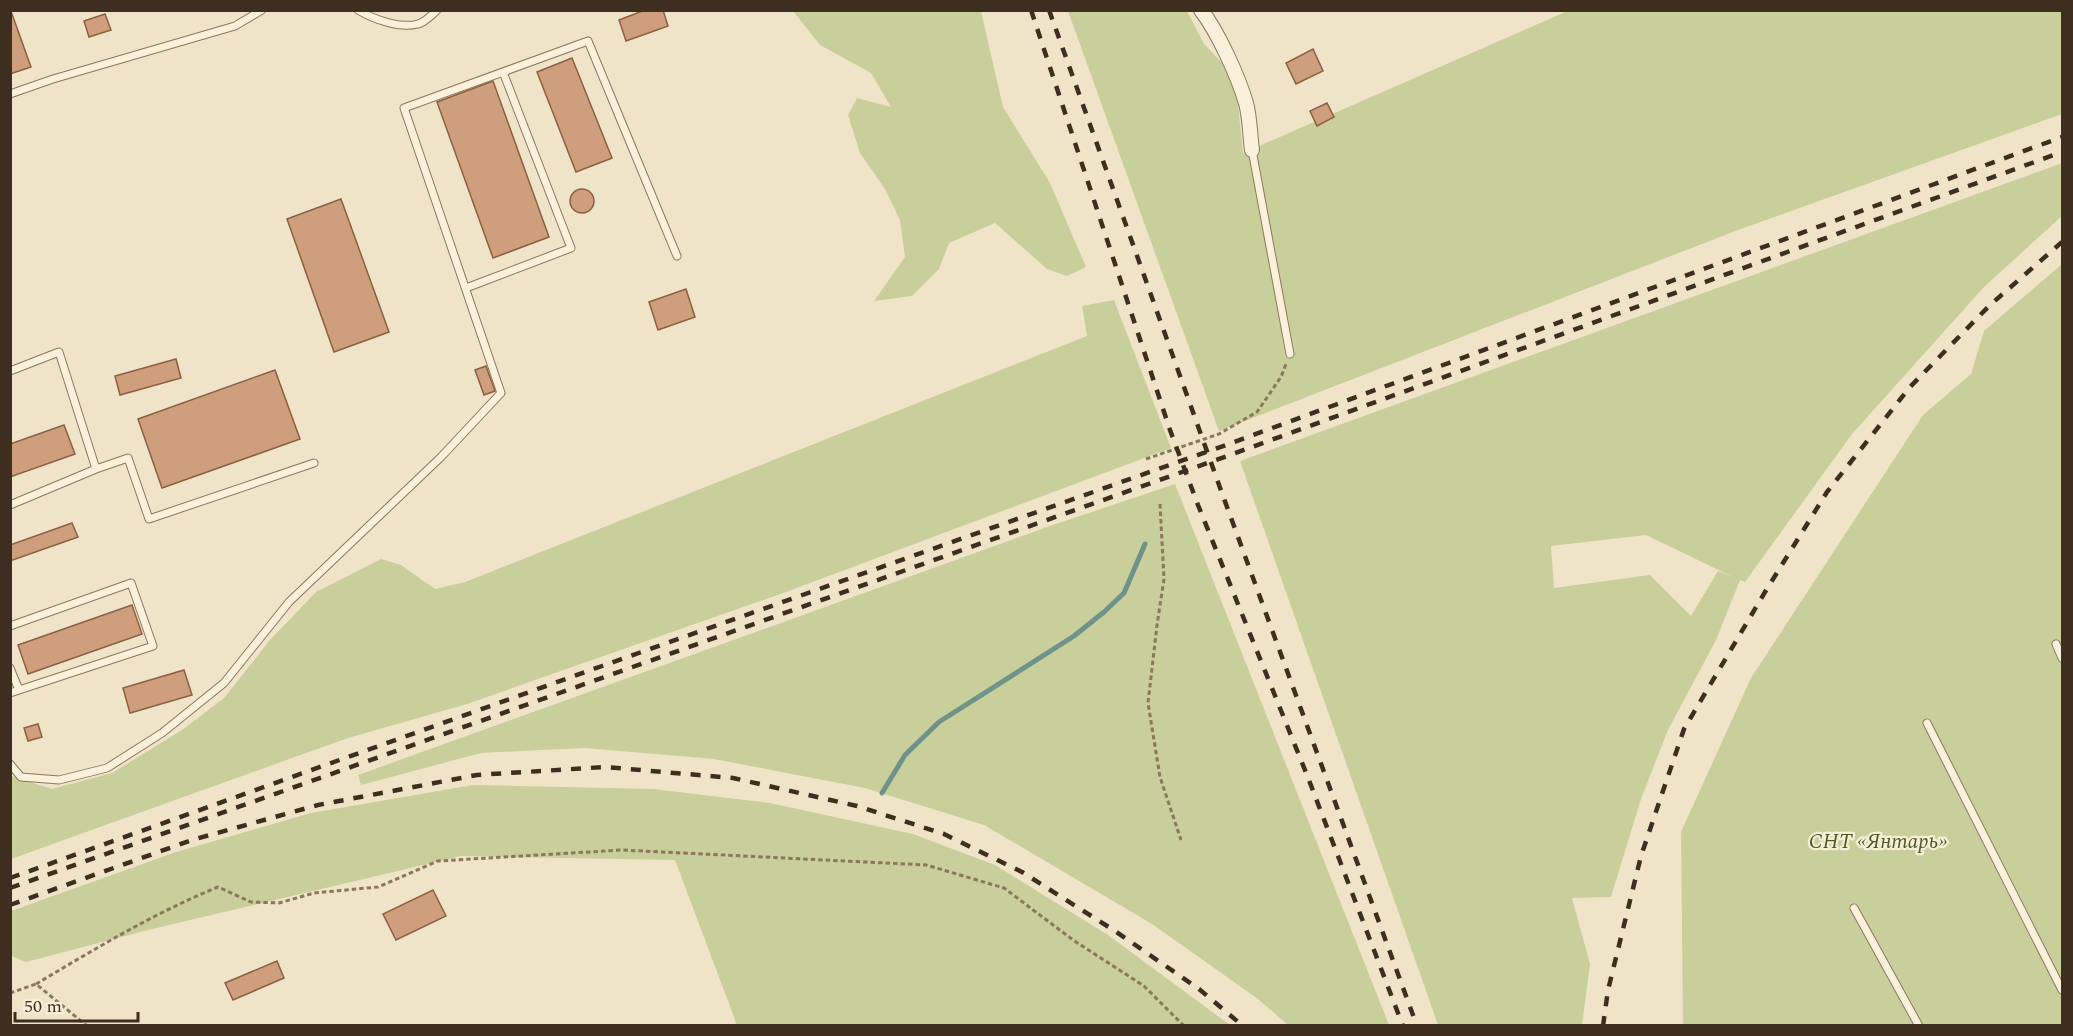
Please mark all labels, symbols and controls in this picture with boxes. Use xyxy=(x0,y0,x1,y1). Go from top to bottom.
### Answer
park label: СНТ «Янтарь» xyxy=(1809,826,1947,858)
scale bar xyxy=(15,985,138,1023)
text: 50 m xyxy=(24,993,62,1020)

